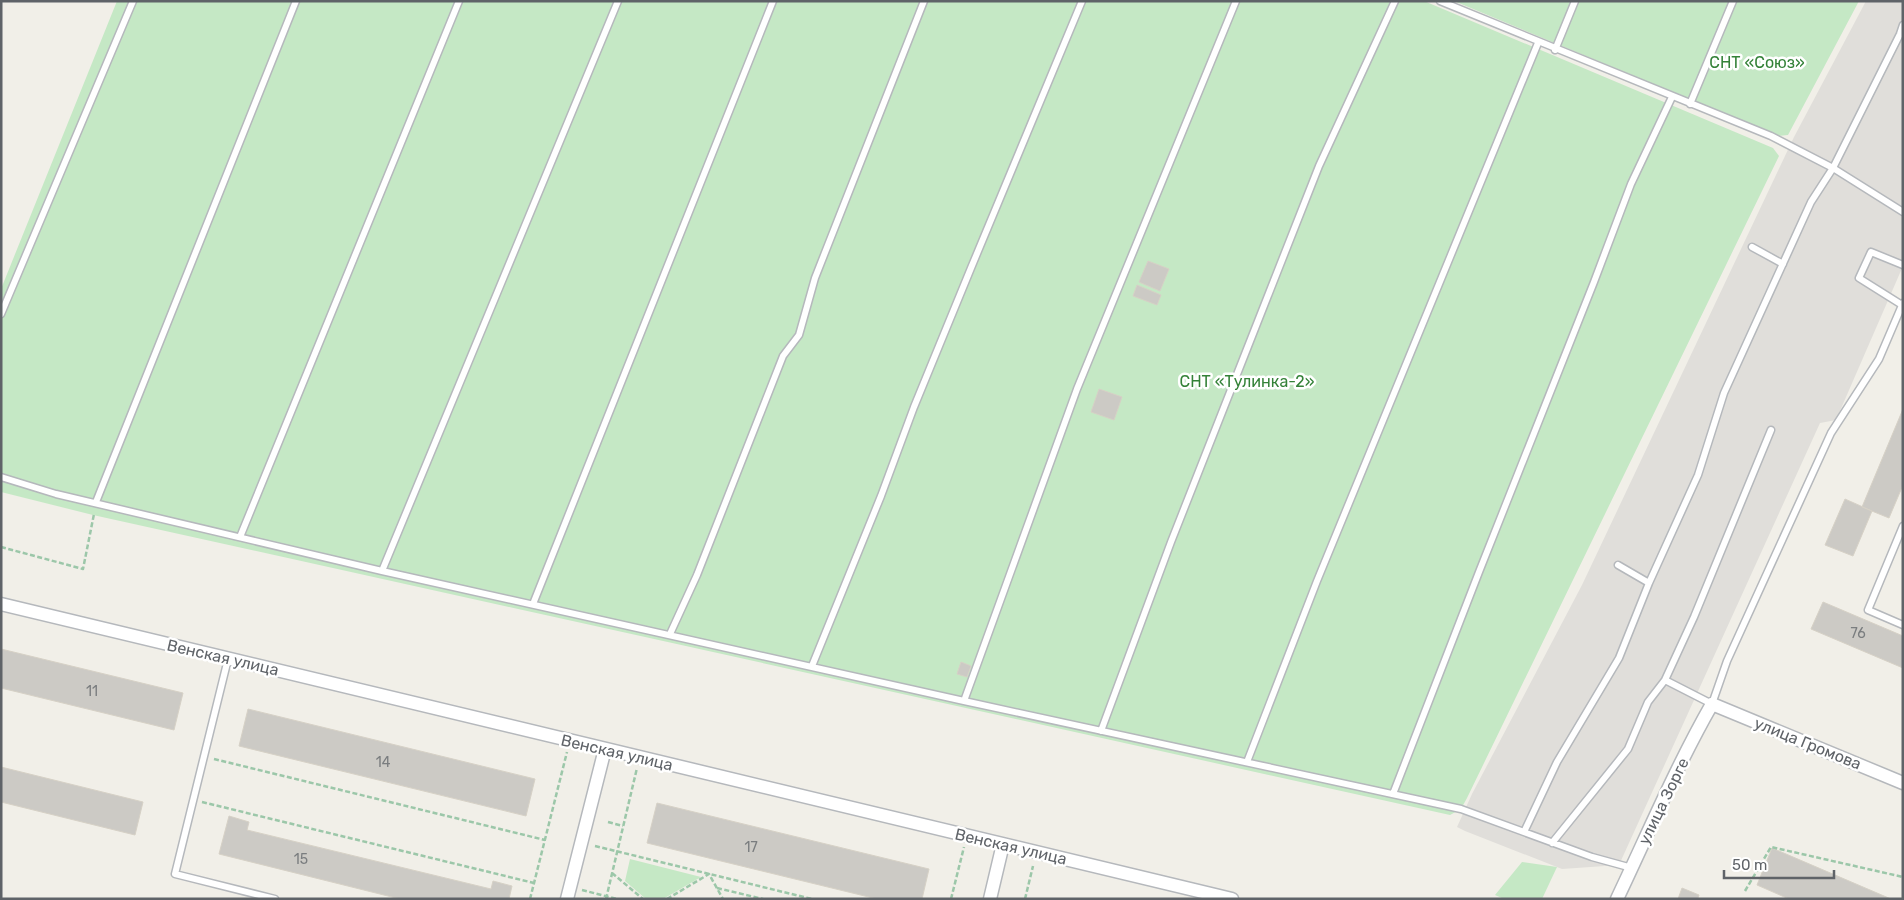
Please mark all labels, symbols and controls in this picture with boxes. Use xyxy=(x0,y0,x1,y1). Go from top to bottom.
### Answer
park label: СНТ «Союз» xyxy=(1709,53,1805,72)
park label: СНТ «Тулинка-2» xyxy=(1180,372,1315,391)
house number: 76 xyxy=(1850,625,1866,642)
street label: Венская улица xyxy=(165,635,281,680)
house number: 11 xyxy=(86,683,98,700)
street label: улица Громова xyxy=(1752,713,1864,774)
street label: Венская улица xyxy=(559,730,675,775)
house number: 14 xyxy=(376,754,391,771)
street label: улица Зорге xyxy=(1634,755,1693,848)
street label: Венская улица xyxy=(953,824,1069,869)
house number: 17 xyxy=(744,839,758,856)
scale bar xyxy=(1724,848,1834,880)
house number: 15 xyxy=(294,851,308,868)
text: 50 m xyxy=(1732,856,1767,874)

